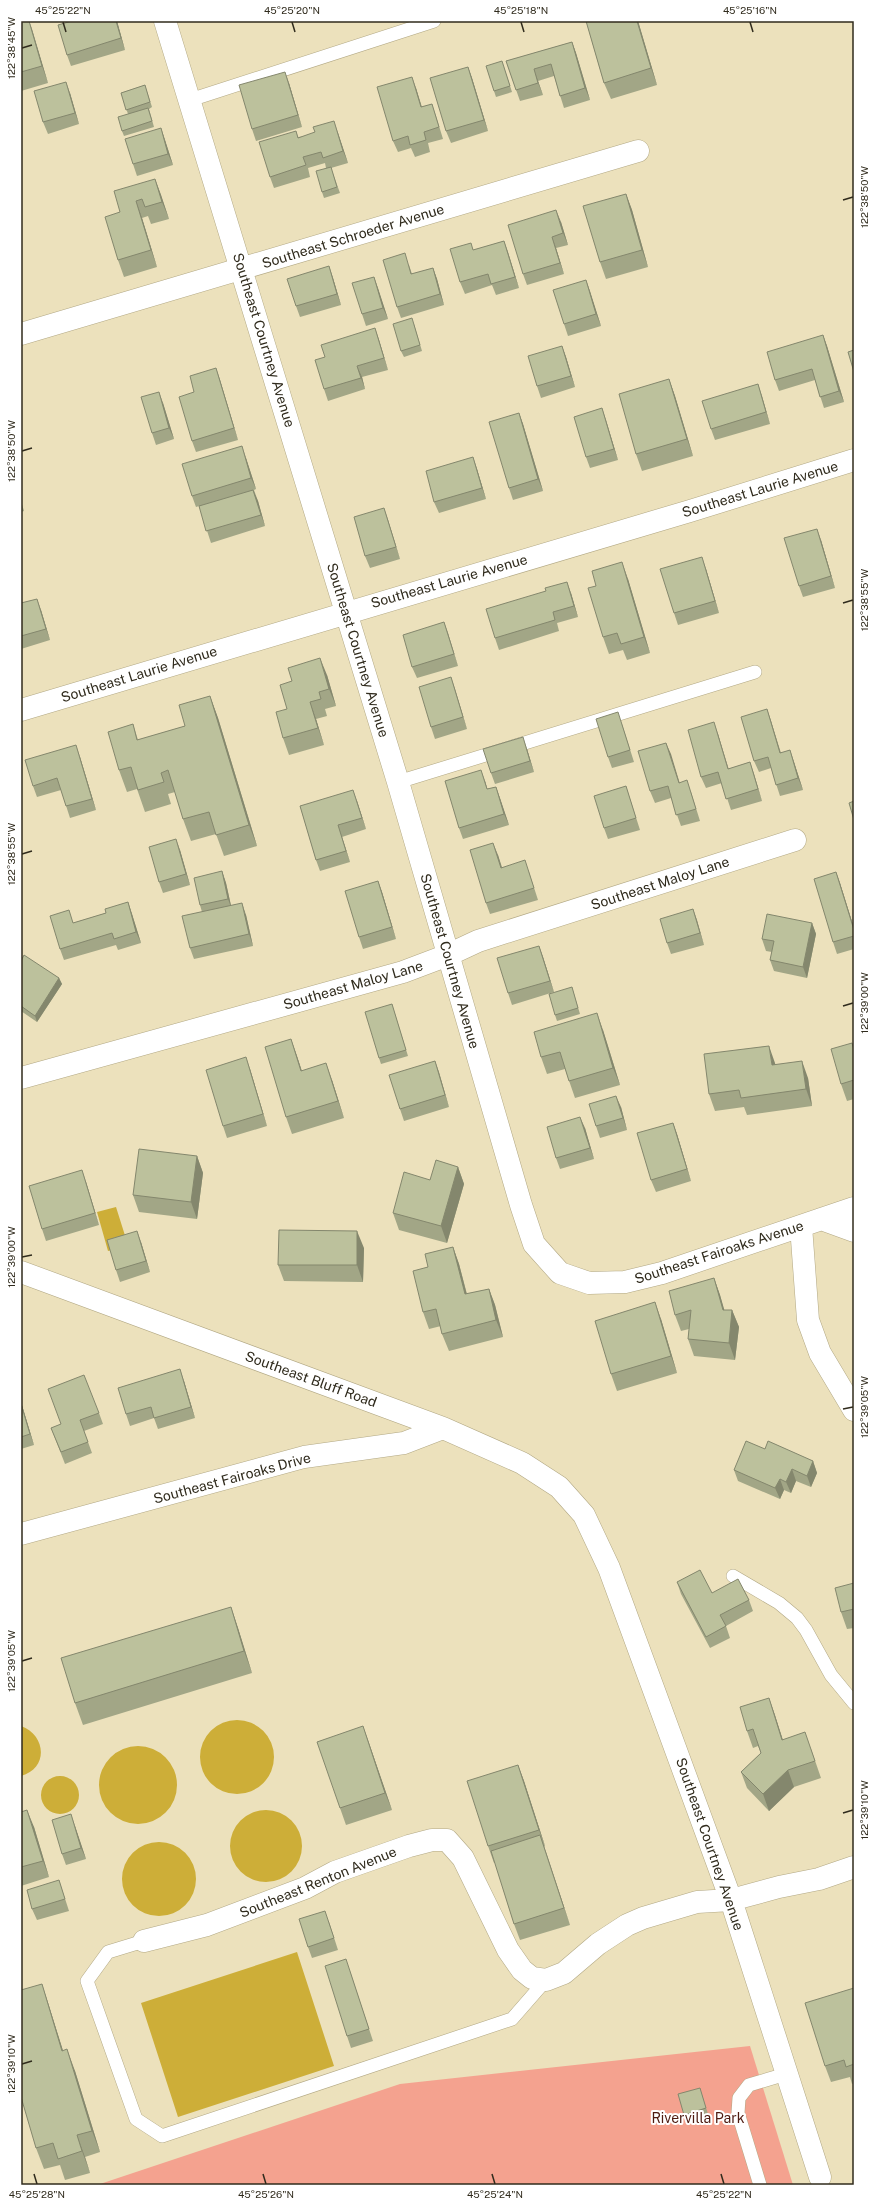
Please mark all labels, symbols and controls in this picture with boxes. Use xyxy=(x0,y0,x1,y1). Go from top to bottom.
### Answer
text: 45°25'22"N xyxy=(35,4,91,16)
text: 45°25'20"N xyxy=(264,4,320,16)
text: 45°25'18"N xyxy=(494,4,548,16)
text: 45°25'16"N xyxy=(723,4,777,16)
text: 122°38'45"W xyxy=(5,16,17,79)
text: 122°38'50"W xyxy=(858,165,870,228)
street label: Southeast Schroeder Avenue xyxy=(260,201,446,271)
street label: Southeast Courtney Avenue xyxy=(230,251,298,429)
text: 122°38'50"W xyxy=(5,419,17,482)
street label: Southeast Laurie Avenue xyxy=(680,458,840,520)
street label: Southeast Laurie Avenue xyxy=(369,551,529,611)
street label: Southeast Courtney Avenue xyxy=(324,561,392,739)
text: 122°38'55"W xyxy=(858,568,870,631)
street label: Southeast Laurie Avenue xyxy=(59,643,219,705)
text: 122°38'55"W xyxy=(5,822,17,885)
street label: Southeast Maloy Lane xyxy=(589,853,731,913)
street label: Southeast Courtney Avenue xyxy=(417,872,483,1050)
street label: Southeast Maloy Lane xyxy=(281,957,425,1013)
text: 122°39'00"W xyxy=(858,972,870,1034)
street label: Southeast Fairoaks Avenue xyxy=(632,1217,806,1287)
text: 122°39'00"W xyxy=(5,1226,17,1288)
street label: Southeast Bluff Road xyxy=(243,1348,379,1410)
text: 122°39'05"W xyxy=(858,1376,870,1438)
street label: Southeast Fairoaks Drive xyxy=(152,1449,312,1507)
text: 122°39'05"W xyxy=(5,1630,17,1692)
street label: Southeast Courtney Avenue xyxy=(673,1756,747,1932)
text: 122°39'10"W xyxy=(858,1780,870,1840)
street label: Southeast Renton Avenue xyxy=(237,1843,399,1921)
text: 122°39'10"W xyxy=(5,2034,17,2094)
park label: Rivervilla Park xyxy=(651,2110,745,2126)
text: 45°25'28"N xyxy=(9,2188,65,2200)
text: 45°25'26"N xyxy=(238,2188,294,2200)
text: 45°25'24"N xyxy=(467,2188,523,2200)
text: 45°25'22"N xyxy=(696,2188,752,2200)

